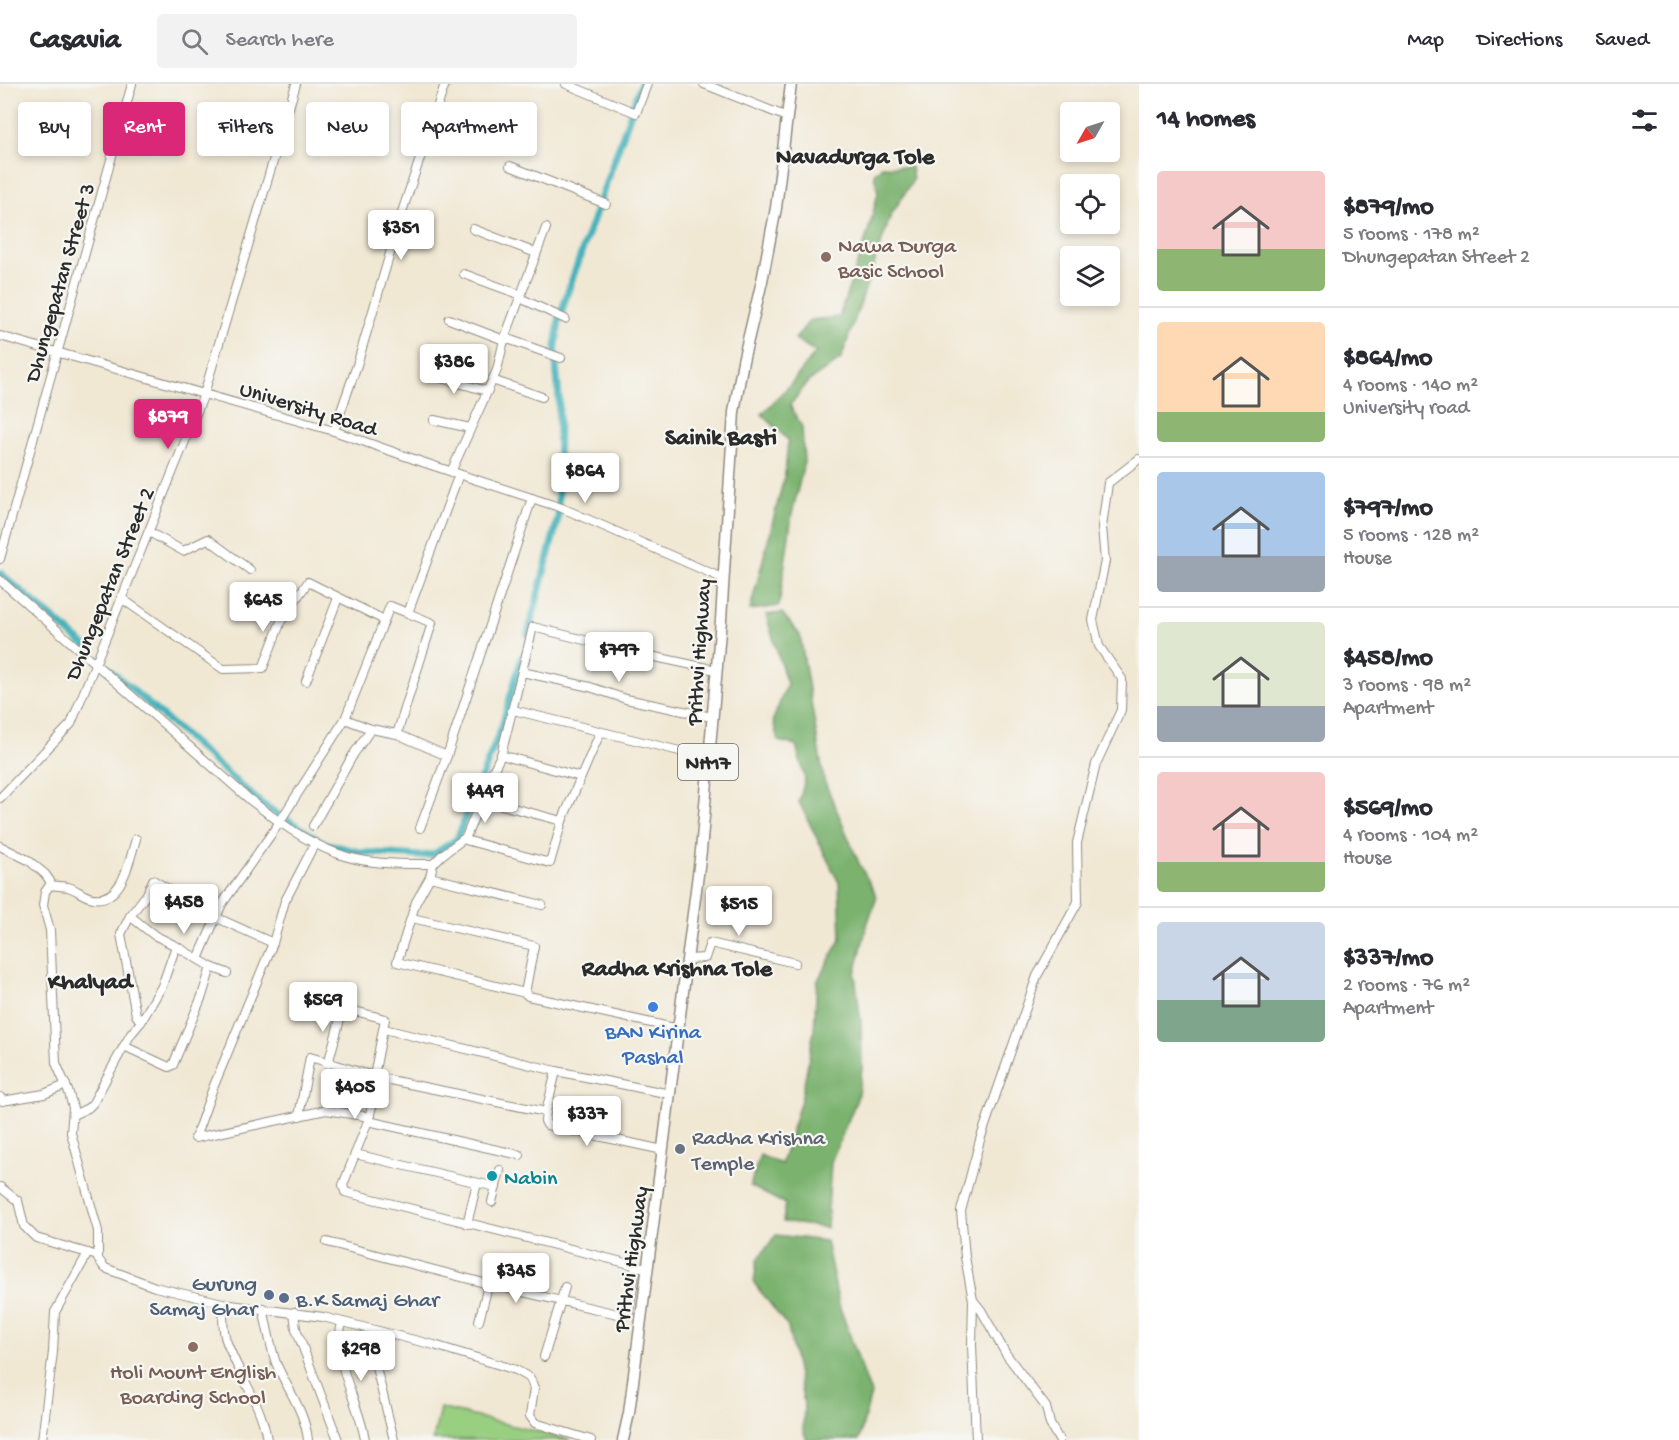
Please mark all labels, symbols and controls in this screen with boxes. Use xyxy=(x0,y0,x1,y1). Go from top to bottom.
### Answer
search box xyxy=(157,14,577,68)
text: Casavia xyxy=(30,25,121,58)
icon: search xyxy=(178,25,211,58)
text: Search here xyxy=(226,28,334,54)
text: Map xyxy=(1407,29,1444,54)
text: Directions xyxy=(1477,29,1562,54)
text: Saved xyxy=(1595,29,1649,54)
chip: Buy xyxy=(18,102,91,156)
chip: Rent xyxy=(103,102,185,156)
chip: Filters xyxy=(197,102,294,156)
chip: New xyxy=(306,102,389,156)
chip: Apartment xyxy=(401,102,537,156)
north arrow xyxy=(1060,102,1120,162)
map controls xyxy=(1060,102,1120,306)
icon: filters xyxy=(1628,104,1661,137)
text: 14 homes xyxy=(1157,105,1255,136)
district label: Navadurga Tole xyxy=(776,144,936,173)
button: locate xyxy=(1060,174,1120,234)
street label: Dhungepatan Street 3 xyxy=(20,181,103,388)
text: $879/mo xyxy=(1343,193,1434,224)
icon: home xyxy=(1205,195,1277,267)
pin: $351 xyxy=(365,210,437,261)
text: $351 xyxy=(382,218,420,241)
text: 5 rooms · 178 m² xyxy=(1343,224,1480,247)
place label: Nawa Durga Basic School xyxy=(837,235,957,286)
button: layers xyxy=(1060,246,1120,306)
text: Dhungepatan Street 2 xyxy=(1343,247,1530,270)
marker: Nawa Durga Basic School xyxy=(819,250,833,264)
pin: $386 xyxy=(418,344,490,395)
text: $864/mo xyxy=(1343,344,1433,375)
icon: home xyxy=(1205,346,1277,418)
text: $386 xyxy=(434,352,474,375)
text: 4 rooms · 140 m² xyxy=(1343,375,1478,398)
street label: University Road xyxy=(236,378,382,445)
text: University road xyxy=(1343,398,1469,421)
pin: $879 xyxy=(132,399,204,450)
text: $879 xyxy=(148,407,188,430)
district label: Sainik Basti xyxy=(665,425,777,454)
pin: $864 xyxy=(549,453,621,504)
text: $864 xyxy=(565,461,605,484)
street label: Dhungepatan Street 2 xyxy=(60,484,162,686)
text: $797/mo xyxy=(1343,494,1433,525)
icon: home xyxy=(1205,496,1277,568)
text: 5 rooms · 128 m² xyxy=(1343,525,1479,548)
text: House xyxy=(1343,548,1392,571)
street label: Prithvi Highway xyxy=(683,578,719,727)
pin: $645 xyxy=(227,582,299,633)
text: $645 xyxy=(243,590,283,613)
pin: $797 xyxy=(583,632,655,683)
text: $797 xyxy=(599,640,639,663)
text: $458/mo xyxy=(1343,644,1433,675)
icon: home xyxy=(1205,646,1277,718)
text: 3 rooms · 98 m² xyxy=(1343,675,1471,698)
text: Apartment xyxy=(1343,698,1433,721)
road number: NH17 xyxy=(678,744,738,780)
pin: $449 xyxy=(449,773,521,824)
text: $449 xyxy=(466,781,504,804)
text: $569/mo xyxy=(1343,794,1433,825)
icon: home xyxy=(1205,796,1277,868)
text: 4 rooms · 104 m² xyxy=(1343,825,1478,848)
text: House xyxy=(1343,848,1392,871)
pin: $458 xyxy=(148,884,220,935)
pin: $515 xyxy=(703,886,775,937)
text: $458 xyxy=(164,892,204,915)
text: $515 xyxy=(720,894,758,917)
text: $337/mo xyxy=(1343,944,1433,975)
icon: home xyxy=(1205,946,1277,1018)
district label: Radha Krishna Tole xyxy=(581,956,774,985)
district label: Khalyad xyxy=(47,969,135,998)
text: 2 rooms · 76 m² xyxy=(1343,975,1470,998)
pin: $569 xyxy=(287,982,359,1033)
text: $569 xyxy=(303,990,343,1013)
text: Apartment xyxy=(1343,998,1433,1021)
marker: BAN Kirina Pashal xyxy=(646,1000,660,1014)
place label: BAN Kirina Pashal xyxy=(604,1021,702,1072)
pin: $405 xyxy=(319,1069,391,1120)
text: $405 xyxy=(335,1077,375,1100)
pin: $337 xyxy=(551,1096,623,1147)
text: $337 xyxy=(567,1104,607,1127)
place label: Radha Krishna Temple xyxy=(690,1127,826,1178)
marker: Radha Krishna Temple xyxy=(673,1142,687,1156)
place label: Nabin xyxy=(504,1167,558,1193)
marker: Nabin xyxy=(485,1169,499,1183)
street label: Prithvi Highway xyxy=(610,1185,656,1335)
pin: $345 xyxy=(480,1253,552,1304)
text: $345 xyxy=(496,1261,536,1284)
place label: Gurung Samaj Ghar xyxy=(149,1273,259,1324)
marker: Gurung Samaj Ghar xyxy=(262,1288,276,1302)
place label: B.K Samaj Ghar xyxy=(295,1289,441,1315)
marker: B.K Samaj Ghar xyxy=(277,1291,291,1305)
pin: $298 xyxy=(325,1331,397,1382)
text: $298 xyxy=(341,1339,381,1362)
marker: Holi Mount English Boarding School xyxy=(186,1340,200,1354)
place label: Holi Mount English Boarding School xyxy=(110,1361,277,1412)

